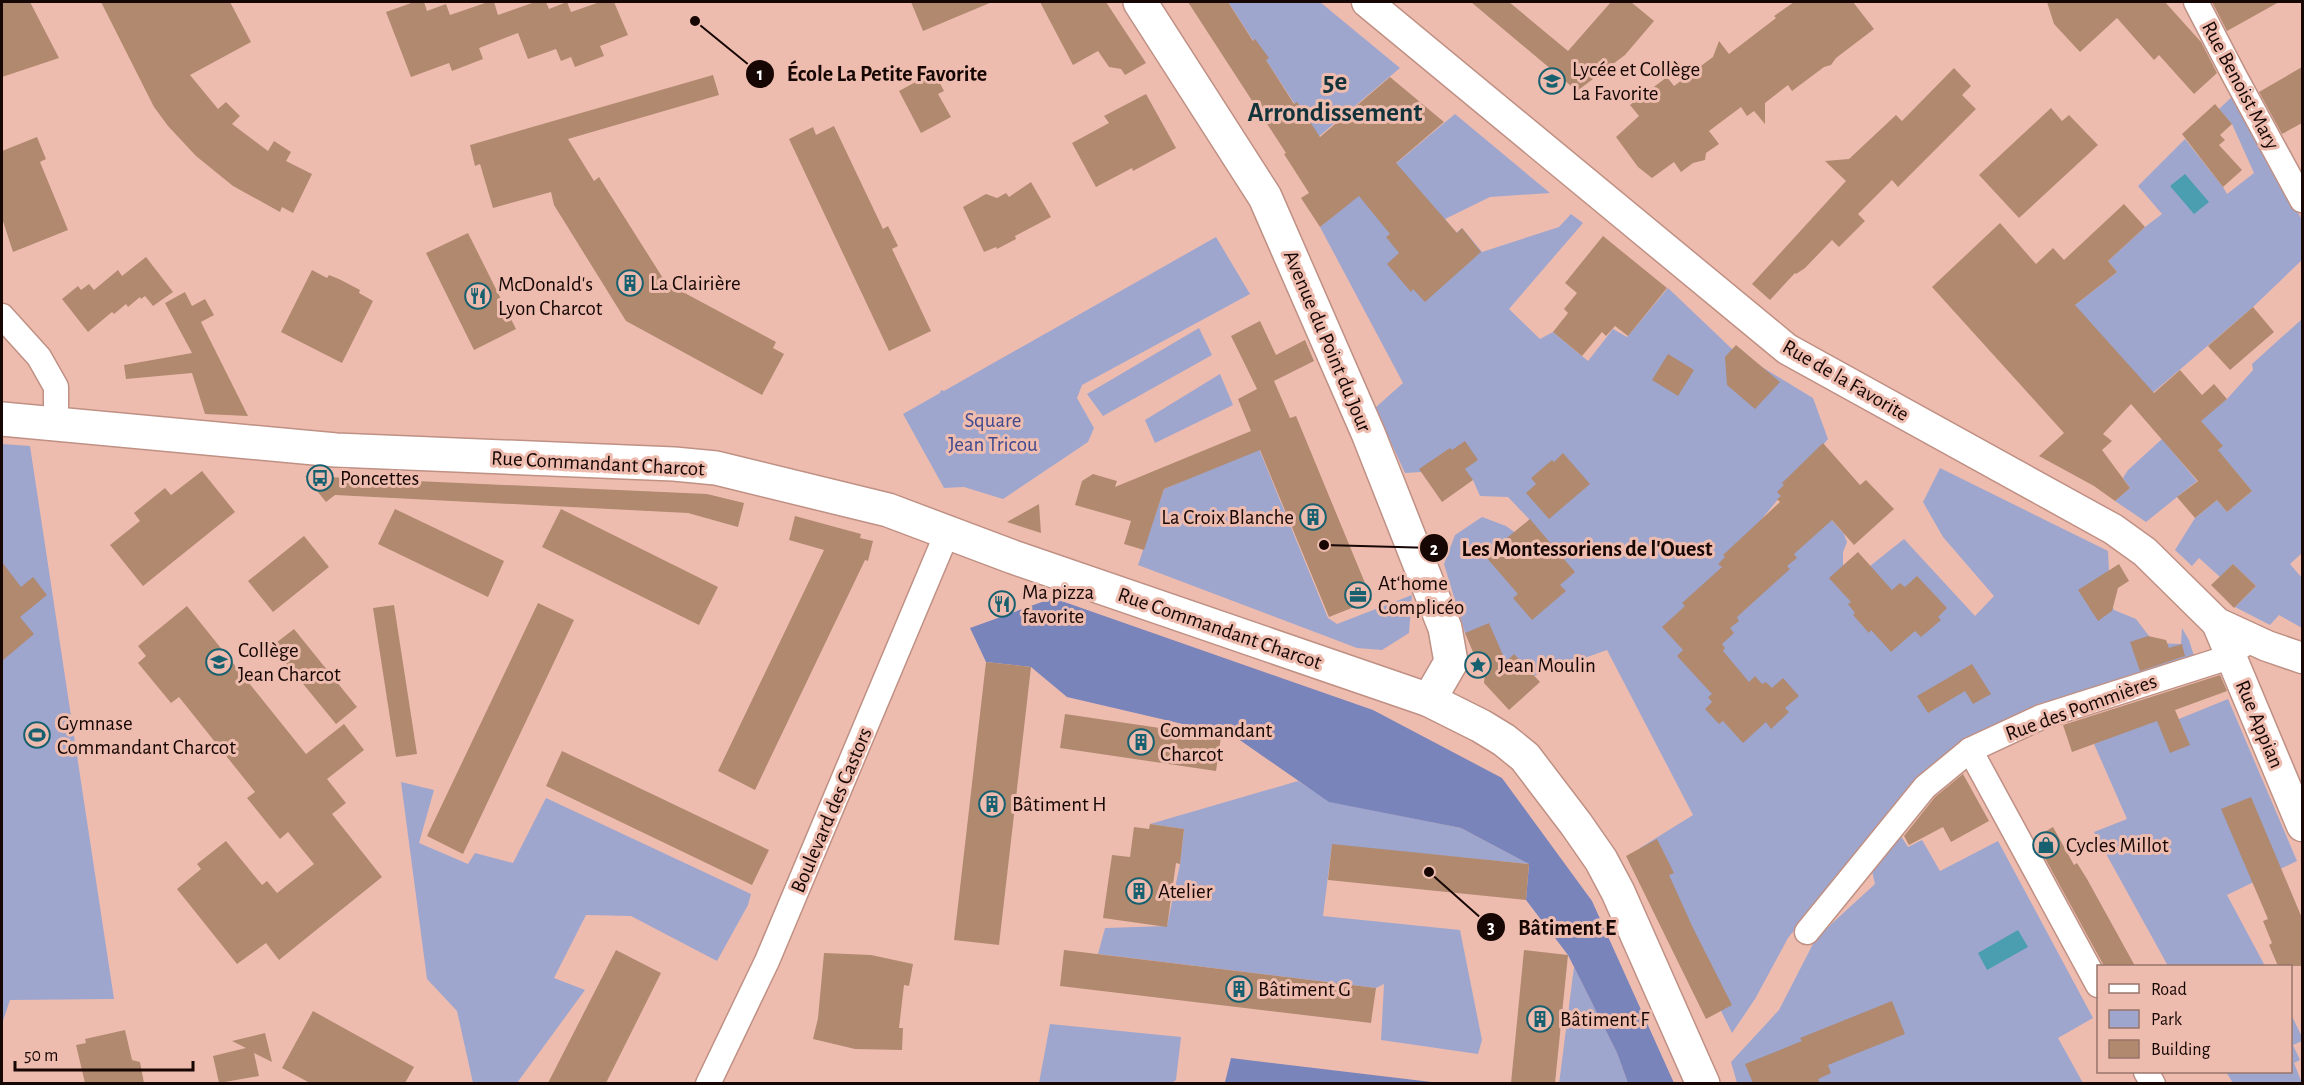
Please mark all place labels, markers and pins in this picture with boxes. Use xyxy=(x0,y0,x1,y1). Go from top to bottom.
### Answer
callout: École La Petite Favorite xyxy=(745,54,999,94)
place label: Lycée et Collège La Favorite xyxy=(1572,59,1700,104)
school or university icon: Lycée et Collège La Favorite xyxy=(1537,66,1567,96)
building icon: La Clairière xyxy=(615,268,645,298)
place label: La Clairière xyxy=(650,273,741,294)
place label: McDonald's Lyon Charcot xyxy=(498,274,603,319)
restaurant icon: McDonald's Lyon Charcot xyxy=(463,281,493,311)
bus stop icon: Poncettes xyxy=(305,463,335,493)
place label: Poncettes xyxy=(340,468,419,489)
building icon: La Croix Blanche xyxy=(1298,502,1328,532)
place label: La Croix Blanche xyxy=(1161,507,1294,528)
callout: Les Montessoriens de l'Ouest xyxy=(1419,528,1724,568)
place label: At‘home Complicéo xyxy=(1378,573,1464,618)
office icon: At‘home Complicéo xyxy=(1343,580,1373,610)
place label: Ma pizza favorite xyxy=(1022,582,1095,627)
restaurant icon: Ma pizza favorite xyxy=(987,589,1017,619)
place label: Collège Jean Charcot xyxy=(238,640,341,685)
school or university icon: Collège Jean Charcot xyxy=(204,647,234,677)
place icon: Jean Moulin xyxy=(1463,650,1493,680)
place label: Jean Moulin xyxy=(1498,655,1596,676)
place label: Gymnase Commandant Charcot xyxy=(57,713,236,758)
sports icon: Gymnase Commandant Charcot xyxy=(22,720,52,750)
place label: Commandant Charcot xyxy=(1160,720,1273,765)
building icon: Commandant Charcot xyxy=(1126,727,1156,757)
building icon: Bâtiment H xyxy=(977,789,1007,819)
place label: Bâtiment H xyxy=(1012,794,1107,815)
shop icon: Cycles Millot xyxy=(2031,830,2061,860)
place label: Cycles Millot xyxy=(2066,835,2169,856)
building icon: Atelier xyxy=(1124,876,1154,906)
place label: Atelier xyxy=(1158,881,1213,902)
callout: Bâtiment E xyxy=(1476,907,1628,947)
building icon: Bâtiment G xyxy=(1224,974,1254,1004)
place label: Bâtiment G xyxy=(1258,979,1351,1000)
building icon: Bâtiment F xyxy=(1525,1004,1555,1034)
place label: Bâtiment F xyxy=(1560,1009,1650,1030)

